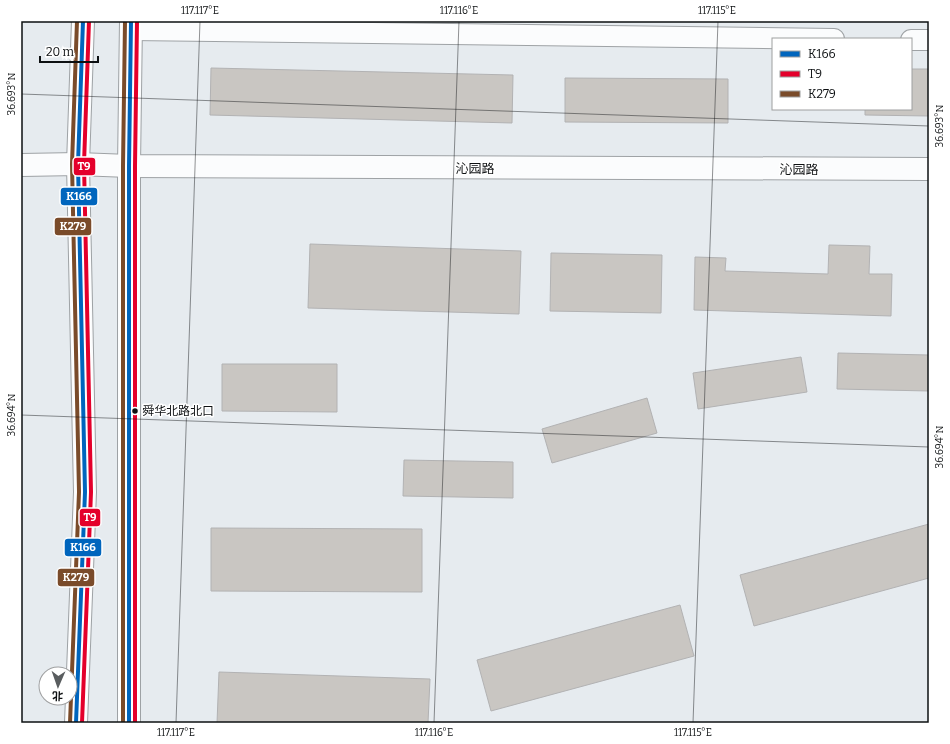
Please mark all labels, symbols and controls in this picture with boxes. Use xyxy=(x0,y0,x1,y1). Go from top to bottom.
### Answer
text: 117.117°E xyxy=(181,5,219,17)
text: 117.116°E xyxy=(440,5,478,17)
text: 117.115°E xyxy=(698,5,736,17)
scale bar xyxy=(40,38,98,64)
legend xyxy=(772,38,912,110)
text: 20 m xyxy=(46,45,75,59)
text: K166 xyxy=(808,47,835,61)
text: T9 xyxy=(808,67,822,81)
text: 36.693°N xyxy=(6,72,18,116)
text: K279 xyxy=(808,87,836,101)
text: 36.693°N xyxy=(934,104,946,148)
line badge: T9 xyxy=(73,157,96,176)
text: T9 xyxy=(77,160,91,173)
street label: 沁园路 xyxy=(455,161,495,176)
street label: 沁园路 xyxy=(779,162,819,177)
line badge: K166 xyxy=(60,187,98,206)
text: K166 xyxy=(66,190,92,203)
line badge: K279 xyxy=(54,217,92,236)
text: K279 xyxy=(60,220,87,233)
text: 36.694°N xyxy=(6,393,18,436)
place label: 舜华北路北口 xyxy=(142,404,214,418)
marker: 舜华北路北口 xyxy=(130,406,140,416)
text: 36.694°N xyxy=(934,425,946,468)
line badge: T9 xyxy=(79,508,101,527)
text: T9 xyxy=(83,511,97,524)
line badge: K166 xyxy=(64,538,102,557)
text: K166 xyxy=(70,541,96,554)
line badge: K279 xyxy=(57,568,95,587)
text: K279 xyxy=(63,571,90,584)
north arrow xyxy=(38,666,78,706)
text: 北 xyxy=(52,689,63,702)
text: 117.117°E xyxy=(157,727,195,739)
text: 117.116°E xyxy=(415,727,453,739)
text: 117.115°E xyxy=(674,727,712,739)

